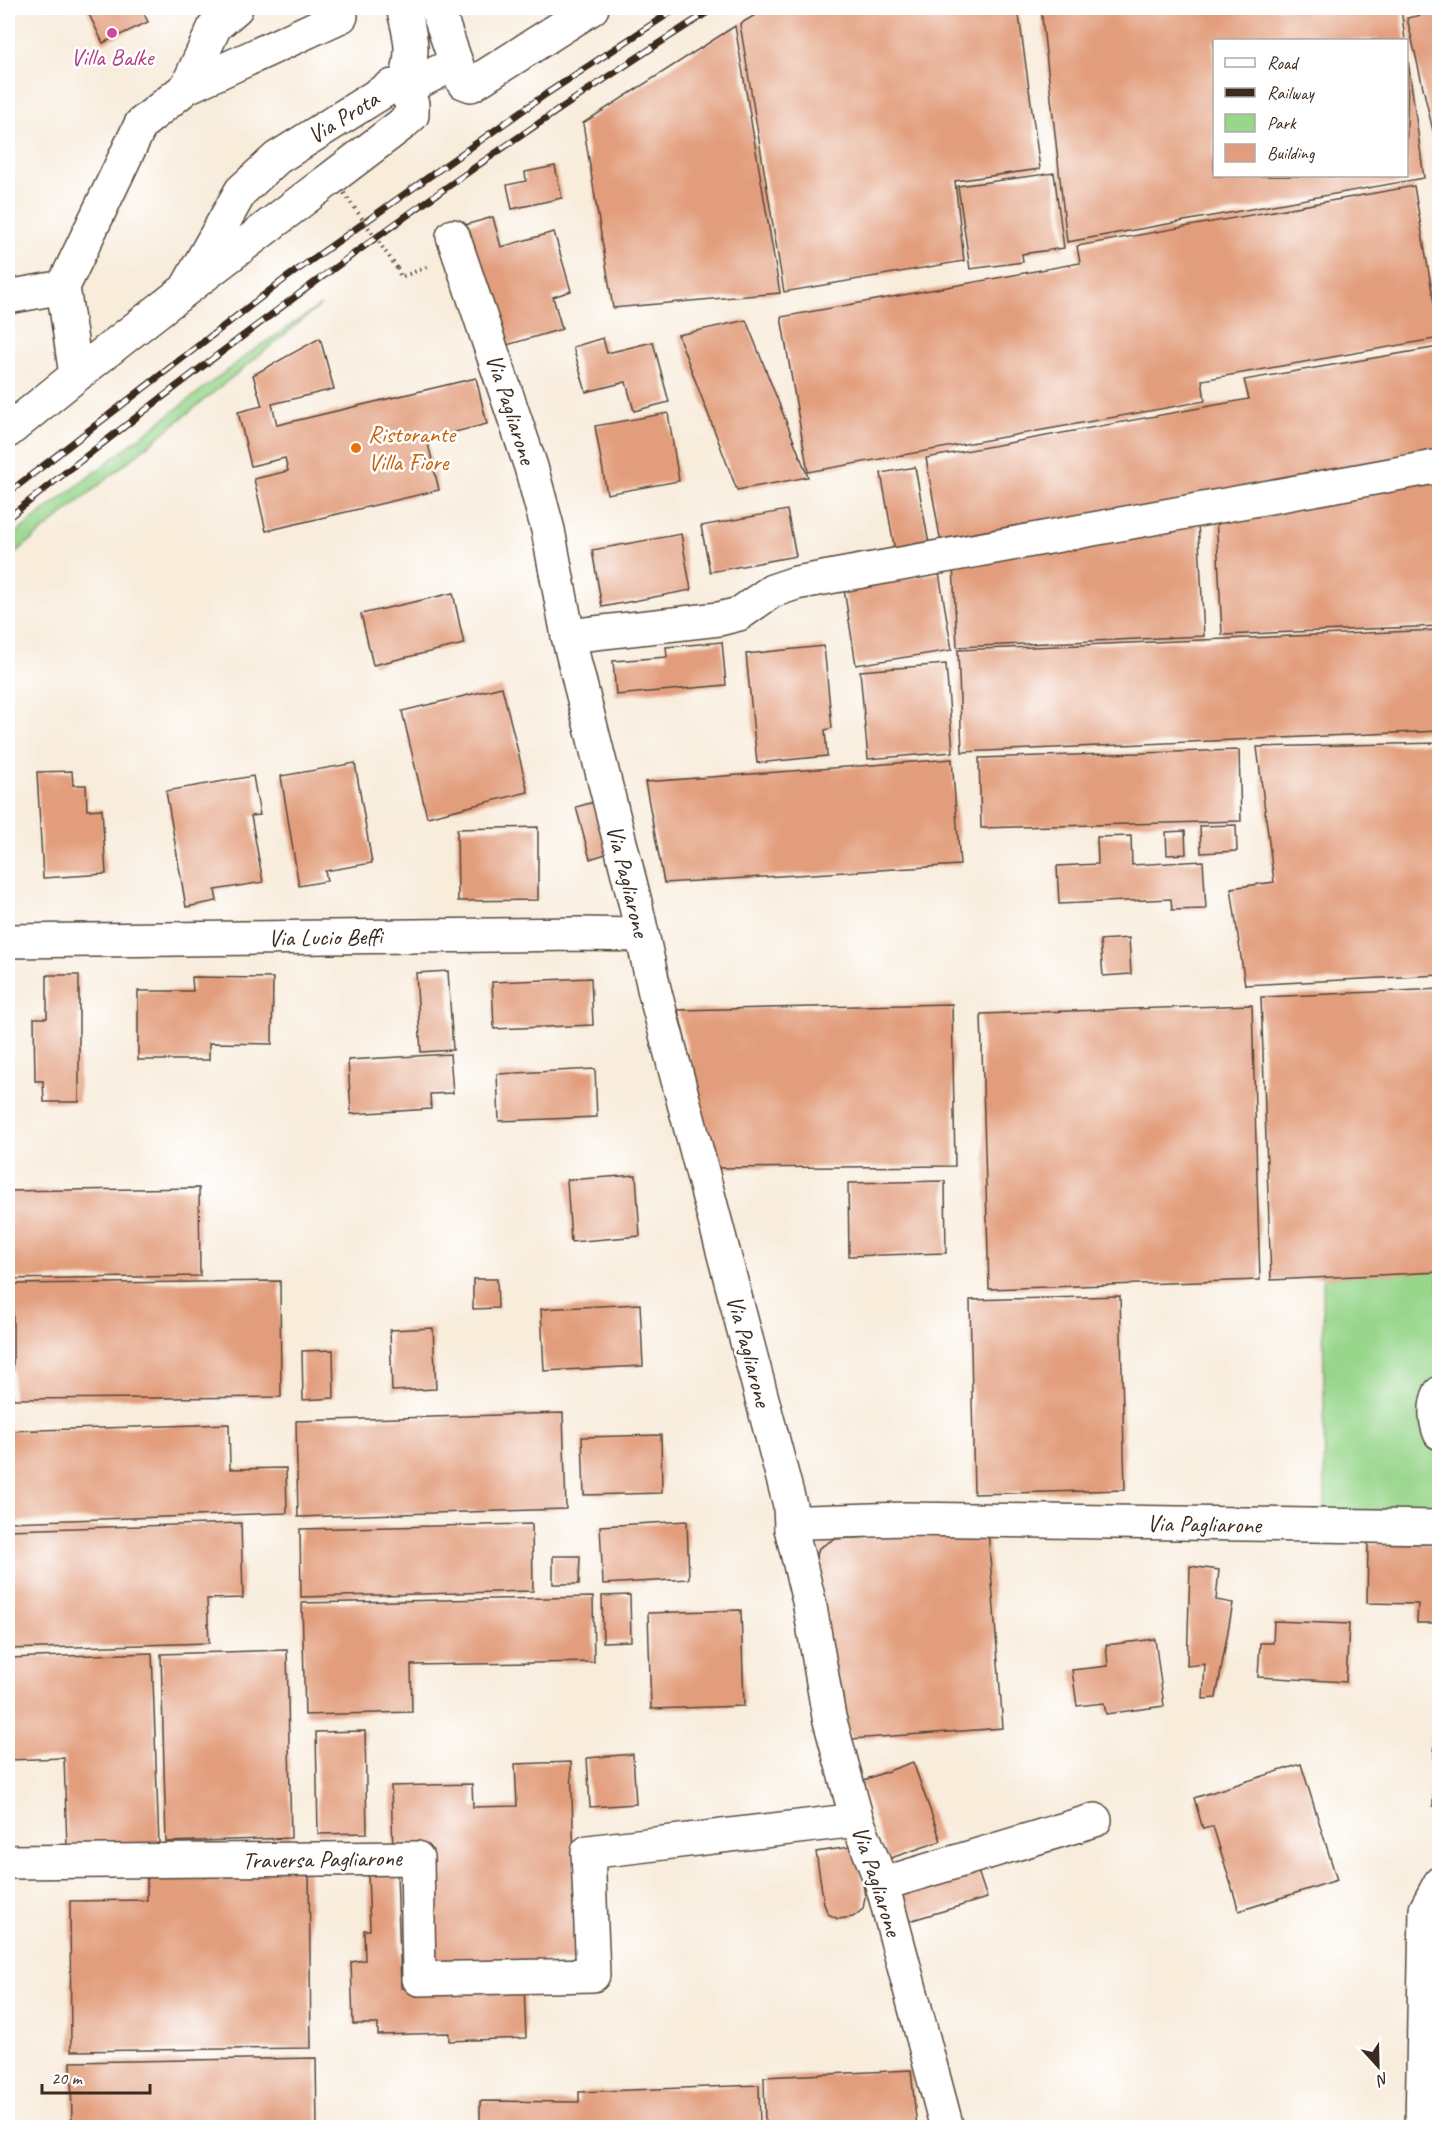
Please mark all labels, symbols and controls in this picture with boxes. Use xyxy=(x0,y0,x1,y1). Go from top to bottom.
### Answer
marker: Villa Balke xyxy=(105,26,119,40)
legend xyxy=(1213,39,1408,177)
place label: Villa Balke xyxy=(71,42,156,72)
text: Road xyxy=(1267,52,1300,74)
text: Railway xyxy=(1267,82,1315,104)
street label: Via Prota xyxy=(302,83,385,150)
text: Park xyxy=(1267,112,1297,134)
text: Building xyxy=(1267,142,1316,164)
street label: Via Pagliarone xyxy=(479,350,544,470)
place label: Ristorante Villa Fiore xyxy=(368,419,457,477)
marker: Ristorante Villa Fiore xyxy=(349,441,363,455)
street label: Via Pagliarone xyxy=(600,822,657,942)
street label: Via Lucio Beffi xyxy=(268,921,385,953)
street label: Via Pagliarone xyxy=(720,1292,779,1412)
street label: Via Pagliarone xyxy=(1147,1508,1263,1540)
street label: Via Pagliarone xyxy=(845,1822,910,1942)
street label: Traversa Pagliarone xyxy=(242,1843,404,1875)
north arrow xyxy=(1348,2036,1408,2096)
scale bar xyxy=(42,2057,150,2095)
text: 20 m xyxy=(51,2067,84,2089)
text: N xyxy=(1372,2068,1392,2091)

